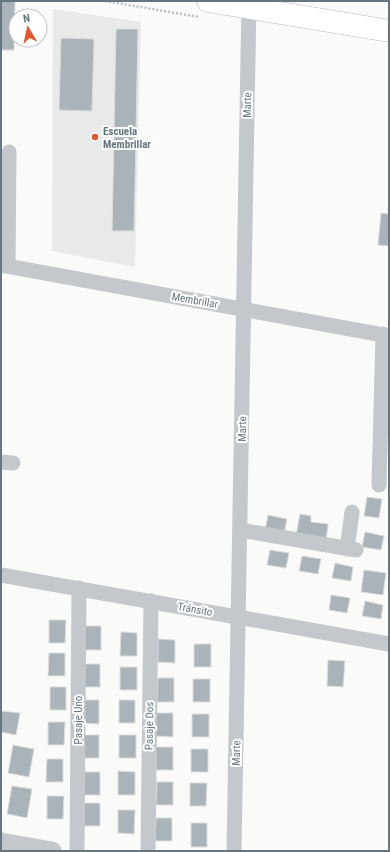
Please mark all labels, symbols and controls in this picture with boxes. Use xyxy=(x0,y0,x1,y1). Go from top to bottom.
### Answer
north arrow xyxy=(8,8,48,48)
text: N xyxy=(22,12,31,26)
street label: Marte xyxy=(241,92,254,118)
place label: Escuela Membrillar xyxy=(103,125,151,151)
marker: Escuela Membrillar xyxy=(90,132,100,142)
street label: Membrillar xyxy=(171,290,220,311)
street label: Marte xyxy=(236,416,249,442)
street label: Tránsito xyxy=(176,600,214,619)
street label: Pasaje Uno xyxy=(72,695,85,744)
street label: Pasaje Dos xyxy=(143,702,156,750)
street label: Marte xyxy=(230,740,243,766)

